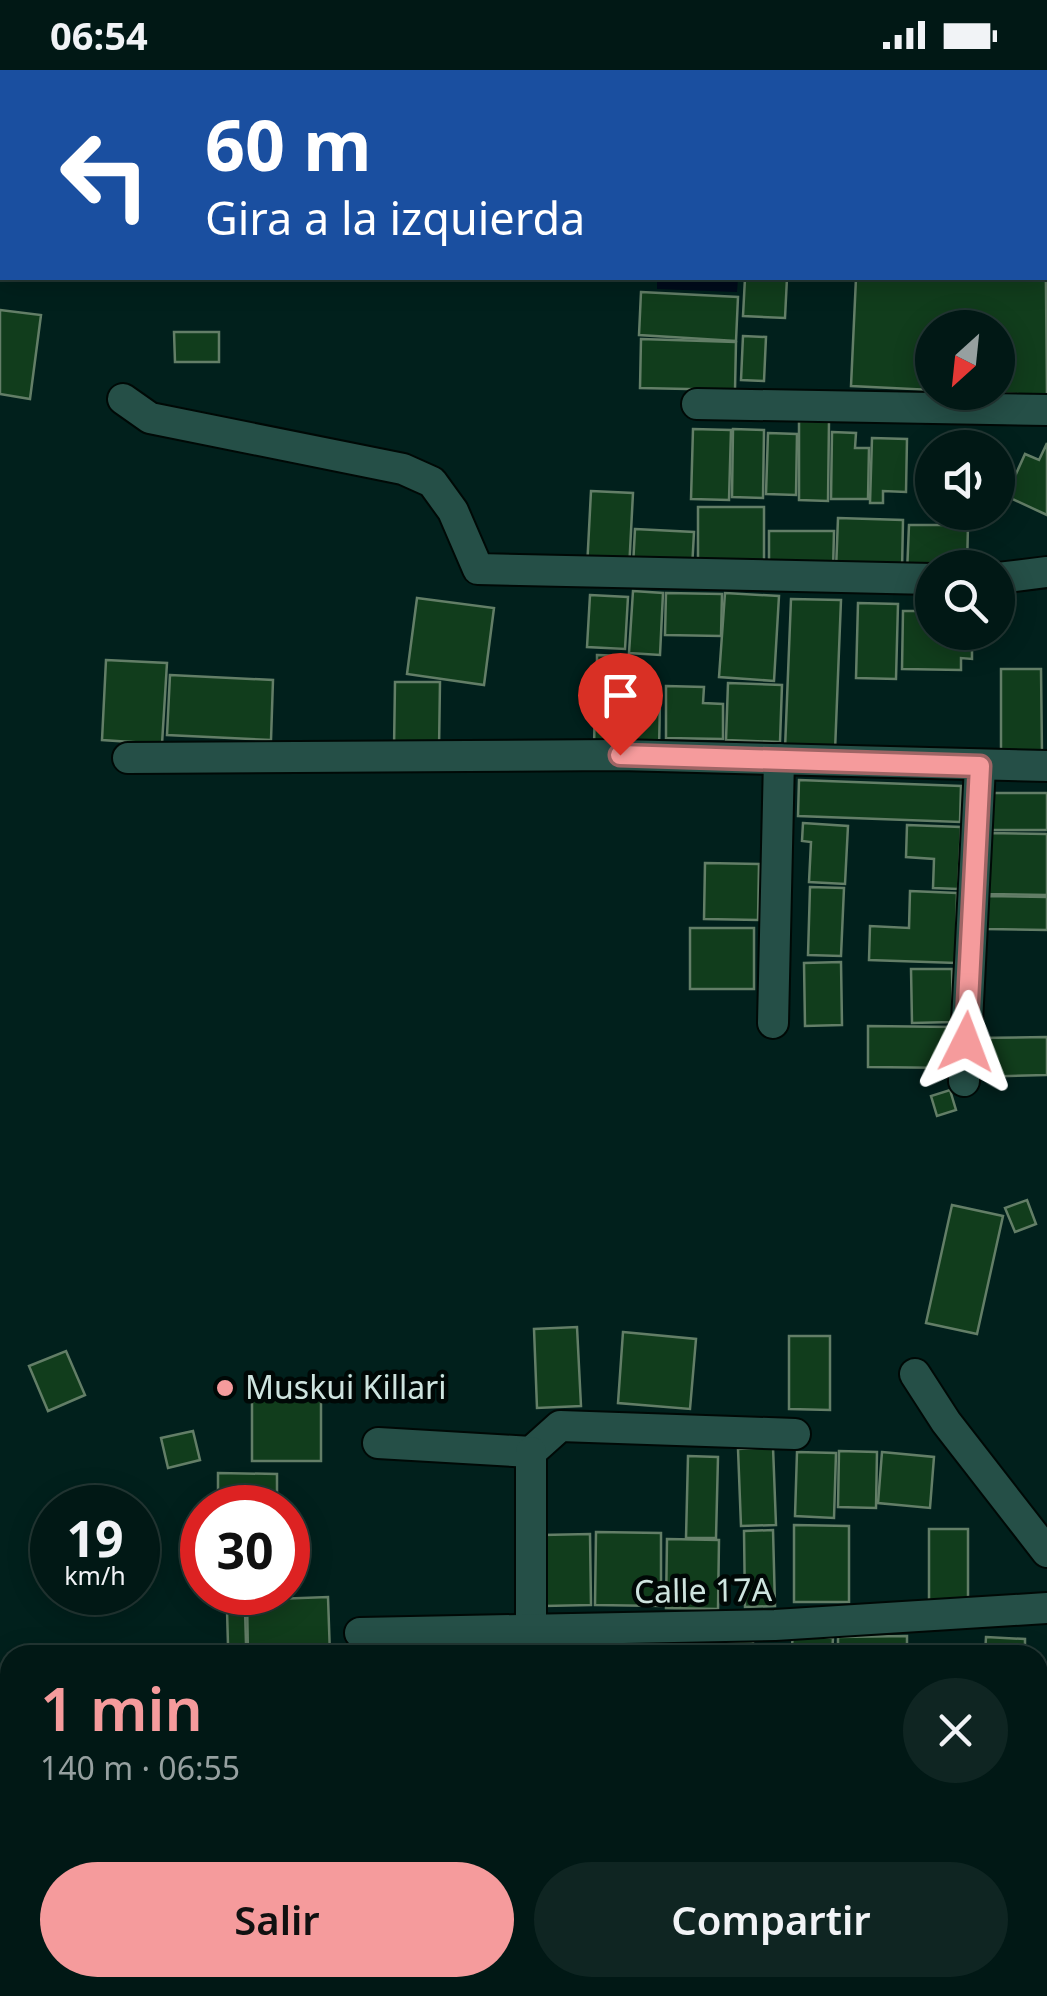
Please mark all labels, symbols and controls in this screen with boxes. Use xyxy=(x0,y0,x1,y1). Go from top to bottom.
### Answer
text: 06:54 xyxy=(50,9,148,61)
text: 60 m xyxy=(205,96,372,192)
icon: left xyxy=(40,110,170,240)
text: Gira a la izquierda xyxy=(205,187,585,248)
north arrow xyxy=(915,310,1015,410)
map controls xyxy=(915,310,1015,650)
button: sound xyxy=(915,430,1015,530)
button: search xyxy=(915,550,1015,650)
pin xyxy=(578,653,663,756)
icon: arrive xyxy=(593,668,648,723)
position arrow xyxy=(914,990,1018,1094)
place label: Muskui Killari xyxy=(245,1365,447,1408)
marker: Muskui Killari xyxy=(214,1377,236,1399)
speed limit sign: 30 xyxy=(180,1485,310,1615)
text: 19 xyxy=(66,1504,124,1572)
text: km/h xyxy=(64,1558,126,1592)
street label: Calle 17A xyxy=(634,1567,773,1612)
text: 1 min xyxy=(40,1667,203,1749)
button: close xyxy=(903,1678,1008,1783)
text: 140 m · 06:55 xyxy=(40,1746,240,1789)
button: Salir xyxy=(40,1862,514,1977)
button: Compartir xyxy=(534,1862,1008,1977)

